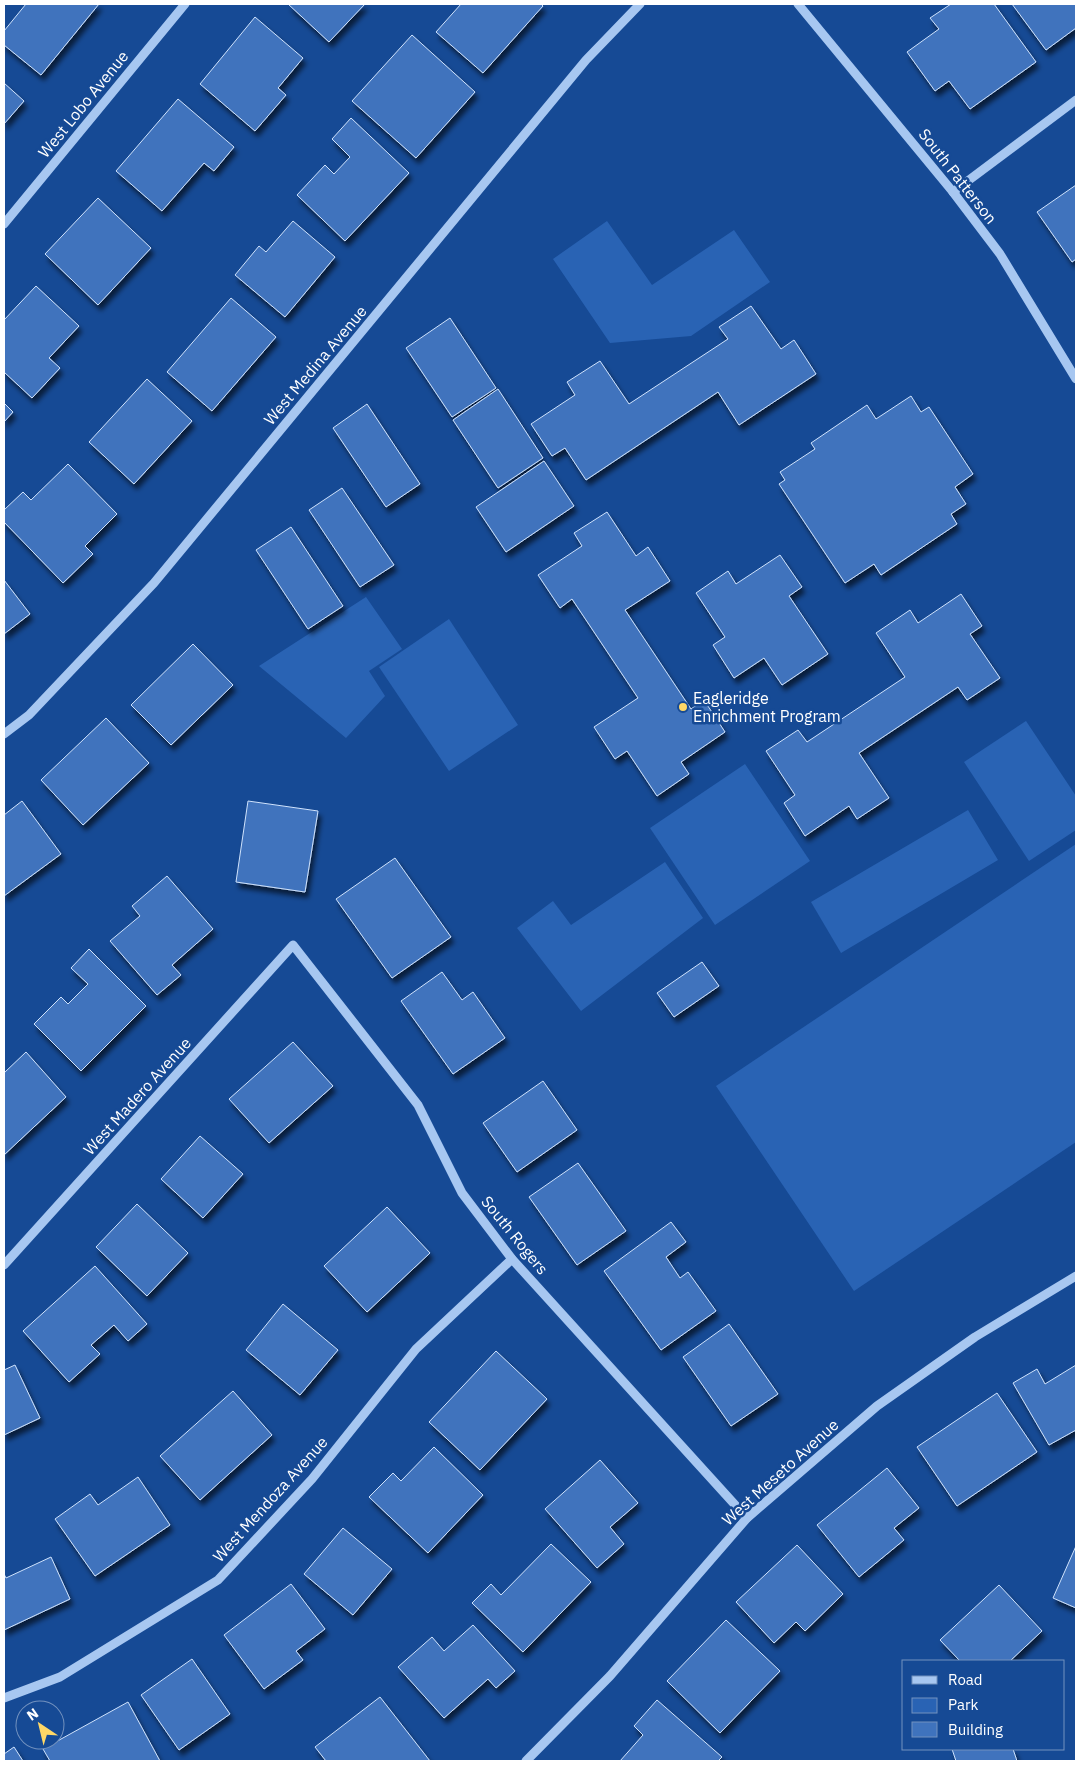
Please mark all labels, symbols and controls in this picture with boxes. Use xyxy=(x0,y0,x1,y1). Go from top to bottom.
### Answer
street label: West Lobo Avenue xyxy=(34,46,132,162)
street label: South Patterson xyxy=(915,124,1001,228)
street label: West Medina Avenue xyxy=(259,301,371,429)
place label: Eagleridge Enrichment Program xyxy=(693,688,841,726)
marker: Eagleridge Enrichment Program xyxy=(677,701,689,713)
street label: West Madero Avenue xyxy=(79,1033,195,1159)
street label: South Rogers xyxy=(477,1192,553,1278)
street label: West Meseto Avenue xyxy=(718,1414,843,1530)
street label: West Mendoza Avenue xyxy=(208,1432,332,1566)
legend xyxy=(902,1660,1065,1750)
text: Road xyxy=(948,1670,983,1689)
text: Park xyxy=(948,1695,978,1714)
north arrow xyxy=(15,1700,65,1750)
text: N xyxy=(23,1704,42,1725)
text: Building xyxy=(948,1720,1003,1739)

